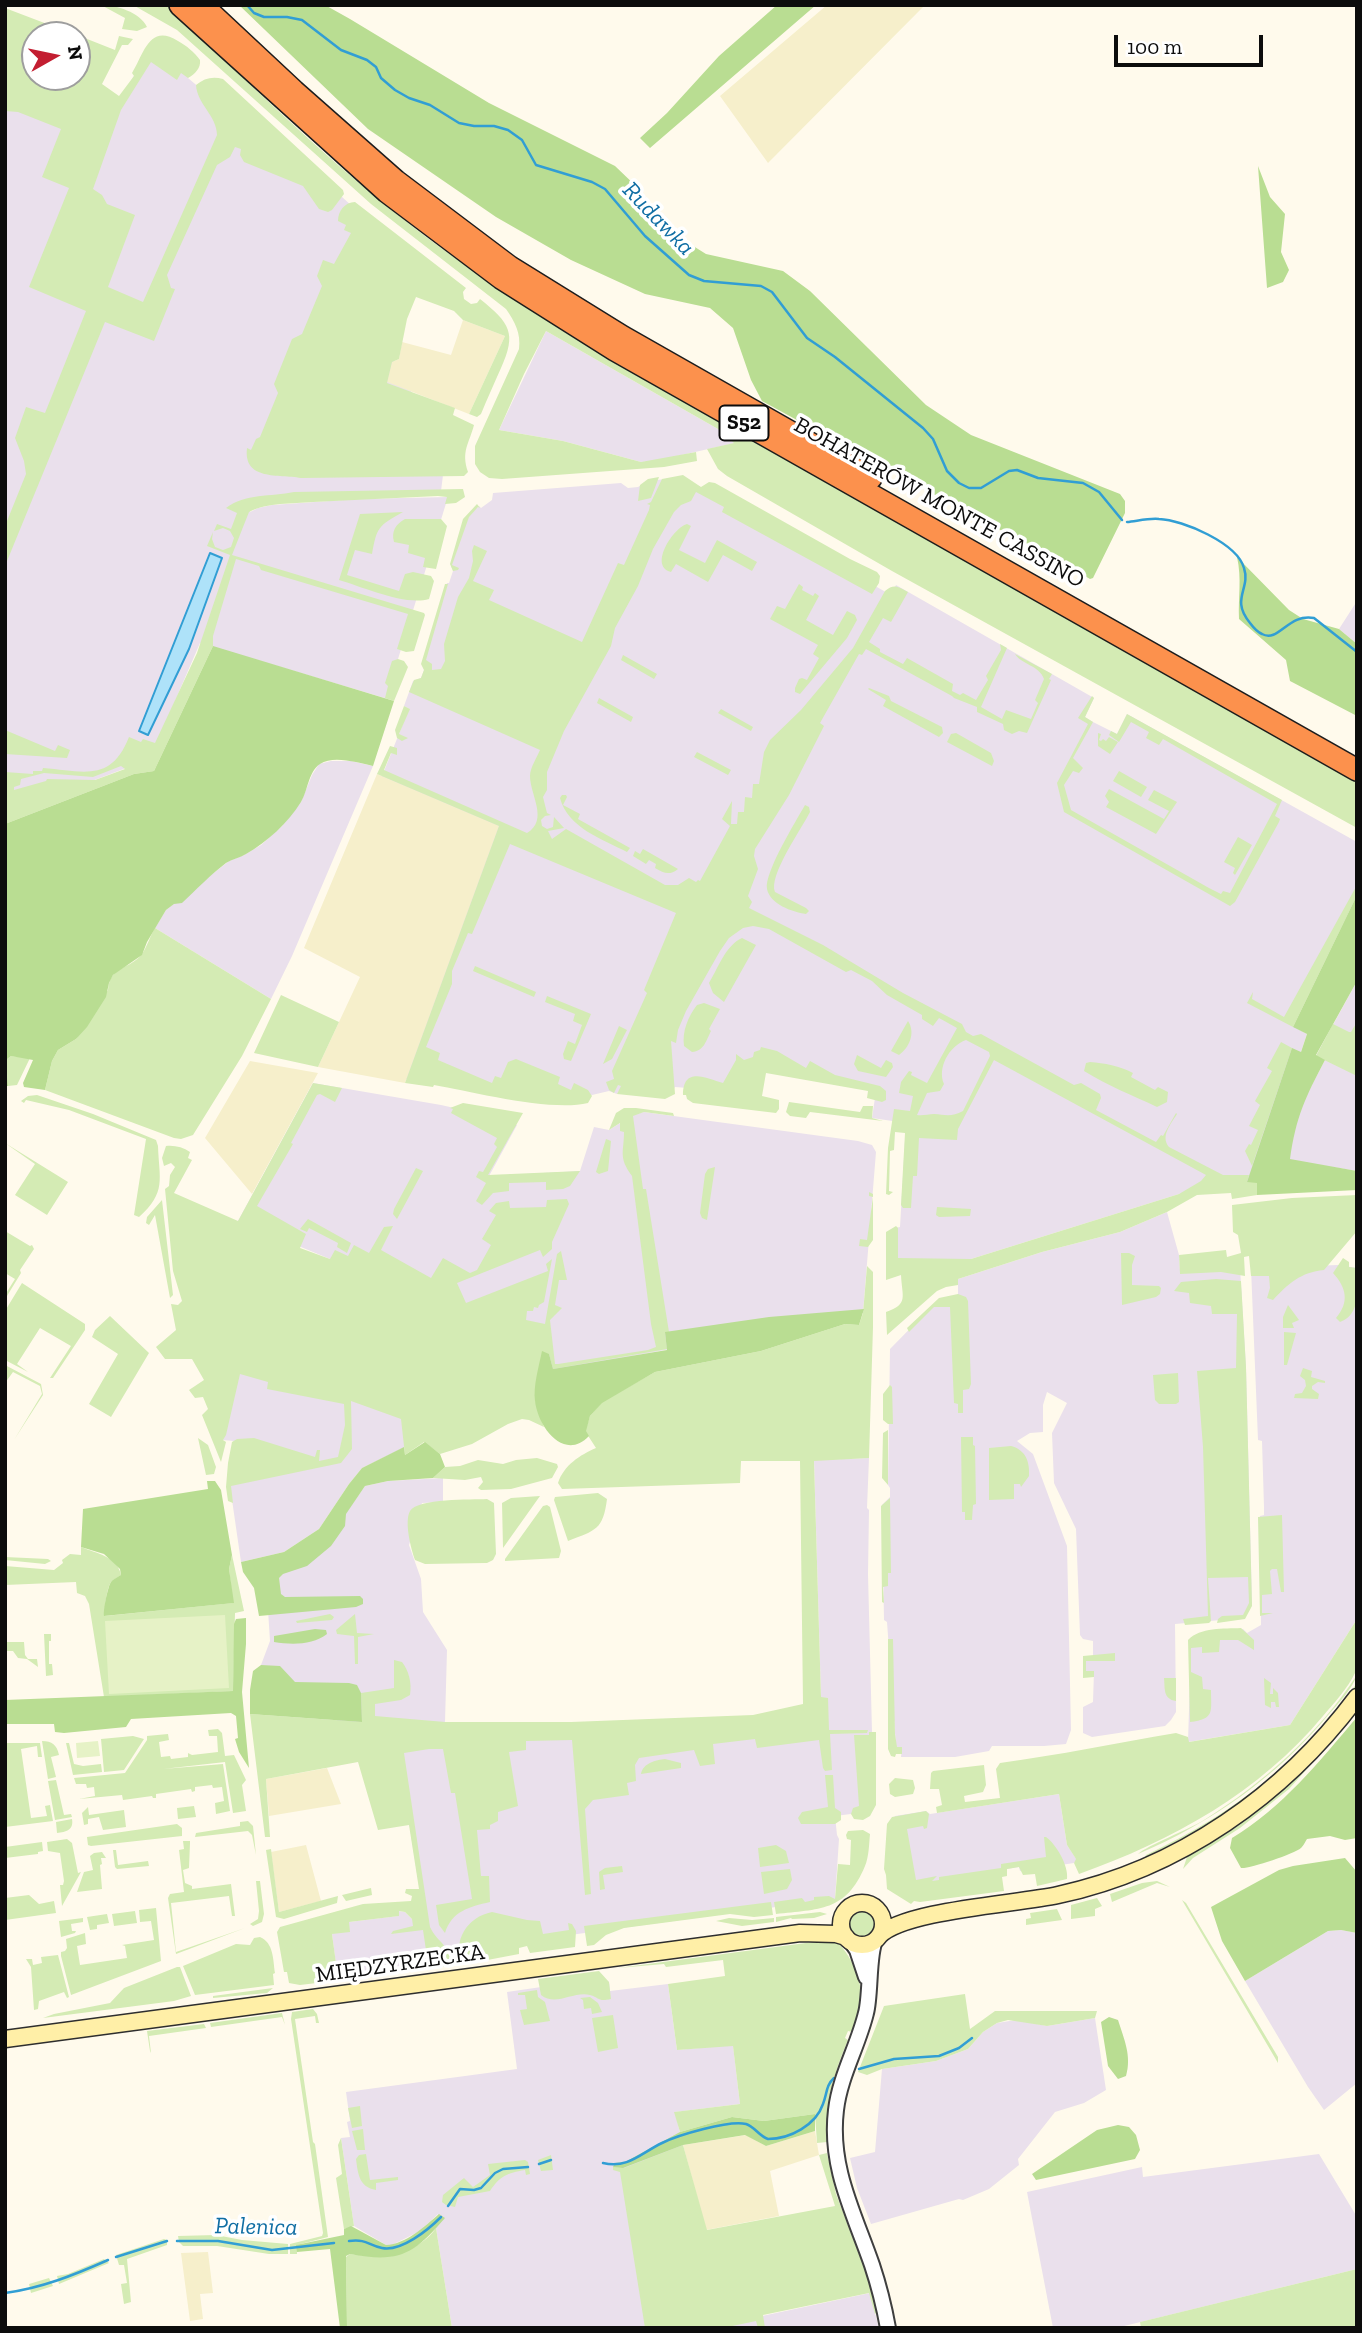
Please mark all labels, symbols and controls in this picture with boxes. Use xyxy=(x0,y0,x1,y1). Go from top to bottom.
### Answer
north arrow xyxy=(21,21,91,91)
scale bar xyxy=(1117,21,1266,65)
text: 100 m xyxy=(1127,34,1182,59)
text: N xyxy=(63,44,88,62)
water label: Rudawka xyxy=(616,176,700,262)
road number: S52 xyxy=(720,406,768,440)
street label: BOHATERÓW MONTE CASSINO xyxy=(789,411,1089,595)
street label: MIĘDZYRZECKA xyxy=(314,1938,486,1990)
water label: Palenica xyxy=(214,2212,298,2242)

